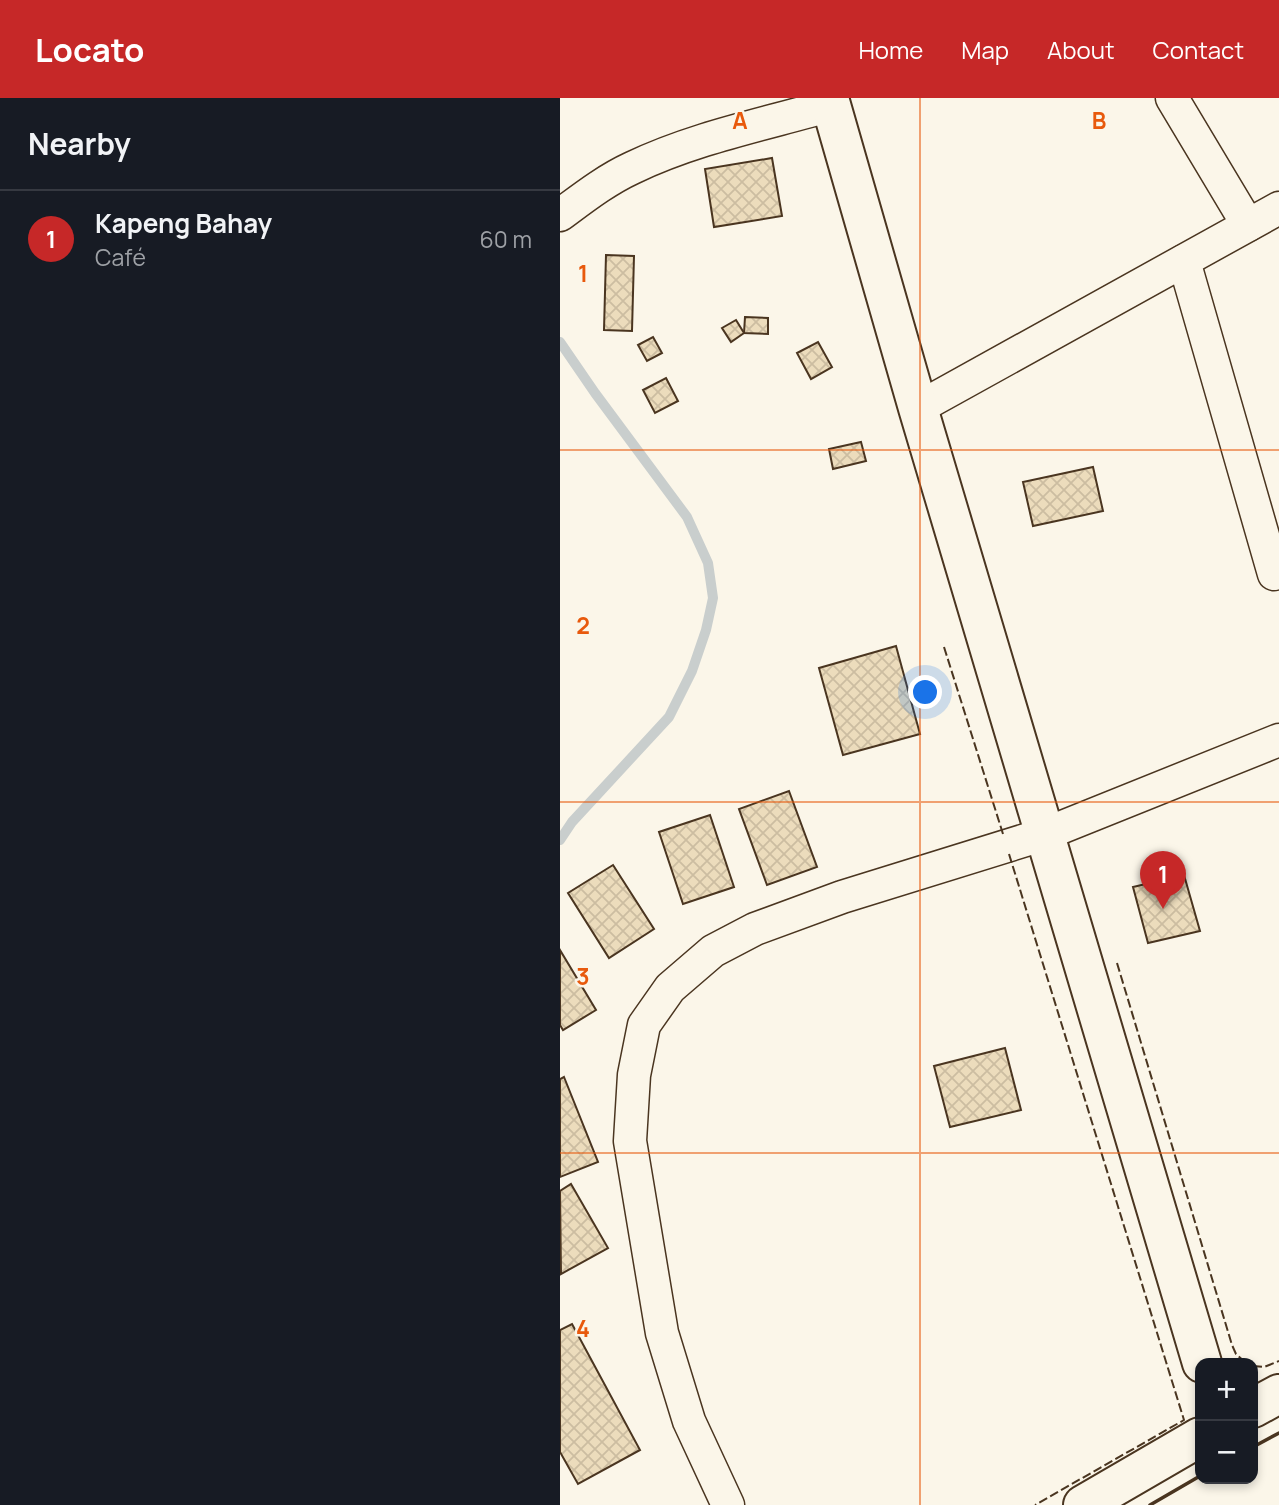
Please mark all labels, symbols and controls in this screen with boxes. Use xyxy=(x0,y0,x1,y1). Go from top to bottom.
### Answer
text: Locato xyxy=(35,27,145,72)
text: Home xyxy=(858,33,923,66)
text: Map xyxy=(961,33,1009,66)
text: About xyxy=(1047,33,1115,66)
text: Contact xyxy=(1153,33,1244,66)
text: A xyxy=(732,104,748,136)
text: B xyxy=(1092,104,1106,136)
text: Nearby xyxy=(28,123,131,164)
text: Kapeng Bahay xyxy=(95,205,272,241)
text: 1 xyxy=(46,223,56,255)
text: 60 m xyxy=(480,223,532,255)
text: Café xyxy=(95,241,146,273)
text: 1 xyxy=(578,257,588,289)
text: 2 xyxy=(576,609,590,641)
your location xyxy=(908,675,942,709)
pin: 1 xyxy=(1140,851,1186,909)
text: 3 xyxy=(576,960,590,992)
text: 4 xyxy=(576,1312,590,1344)
map controls xyxy=(1195,1358,1258,1484)
button: + xyxy=(1195,1358,1258,1421)
button: − xyxy=(1195,1421,1258,1484)

